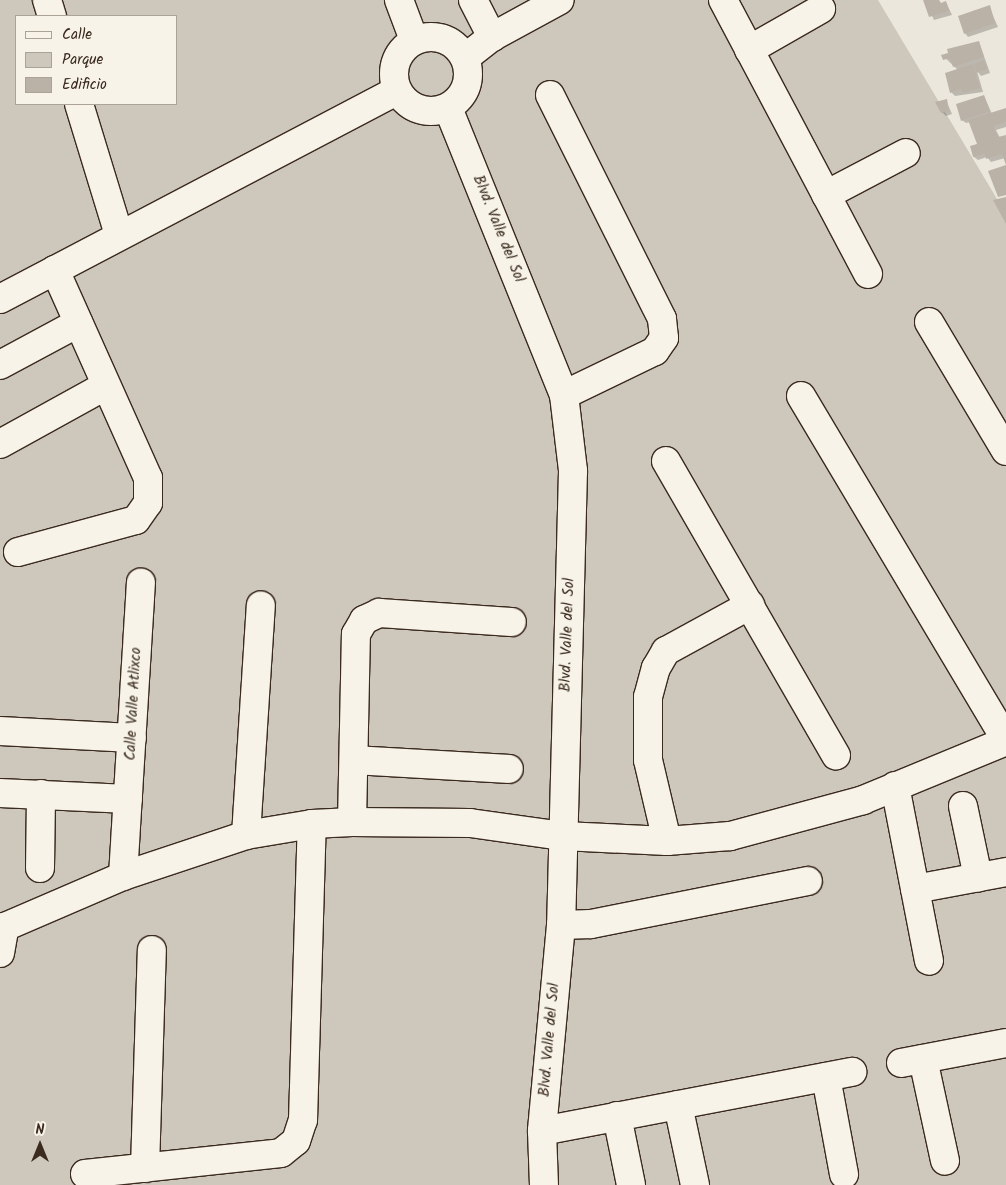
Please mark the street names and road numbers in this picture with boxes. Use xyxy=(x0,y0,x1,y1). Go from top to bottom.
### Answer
street label: Blvd. Valle del Sol xyxy=(468,173,528,285)
street label: Blvd. Valle del Sol xyxy=(557,578,579,692)
street label: Calle Valle Atlixco xyxy=(122,647,146,761)
street label: Blvd. Valle del Sol xyxy=(536,982,564,1098)

